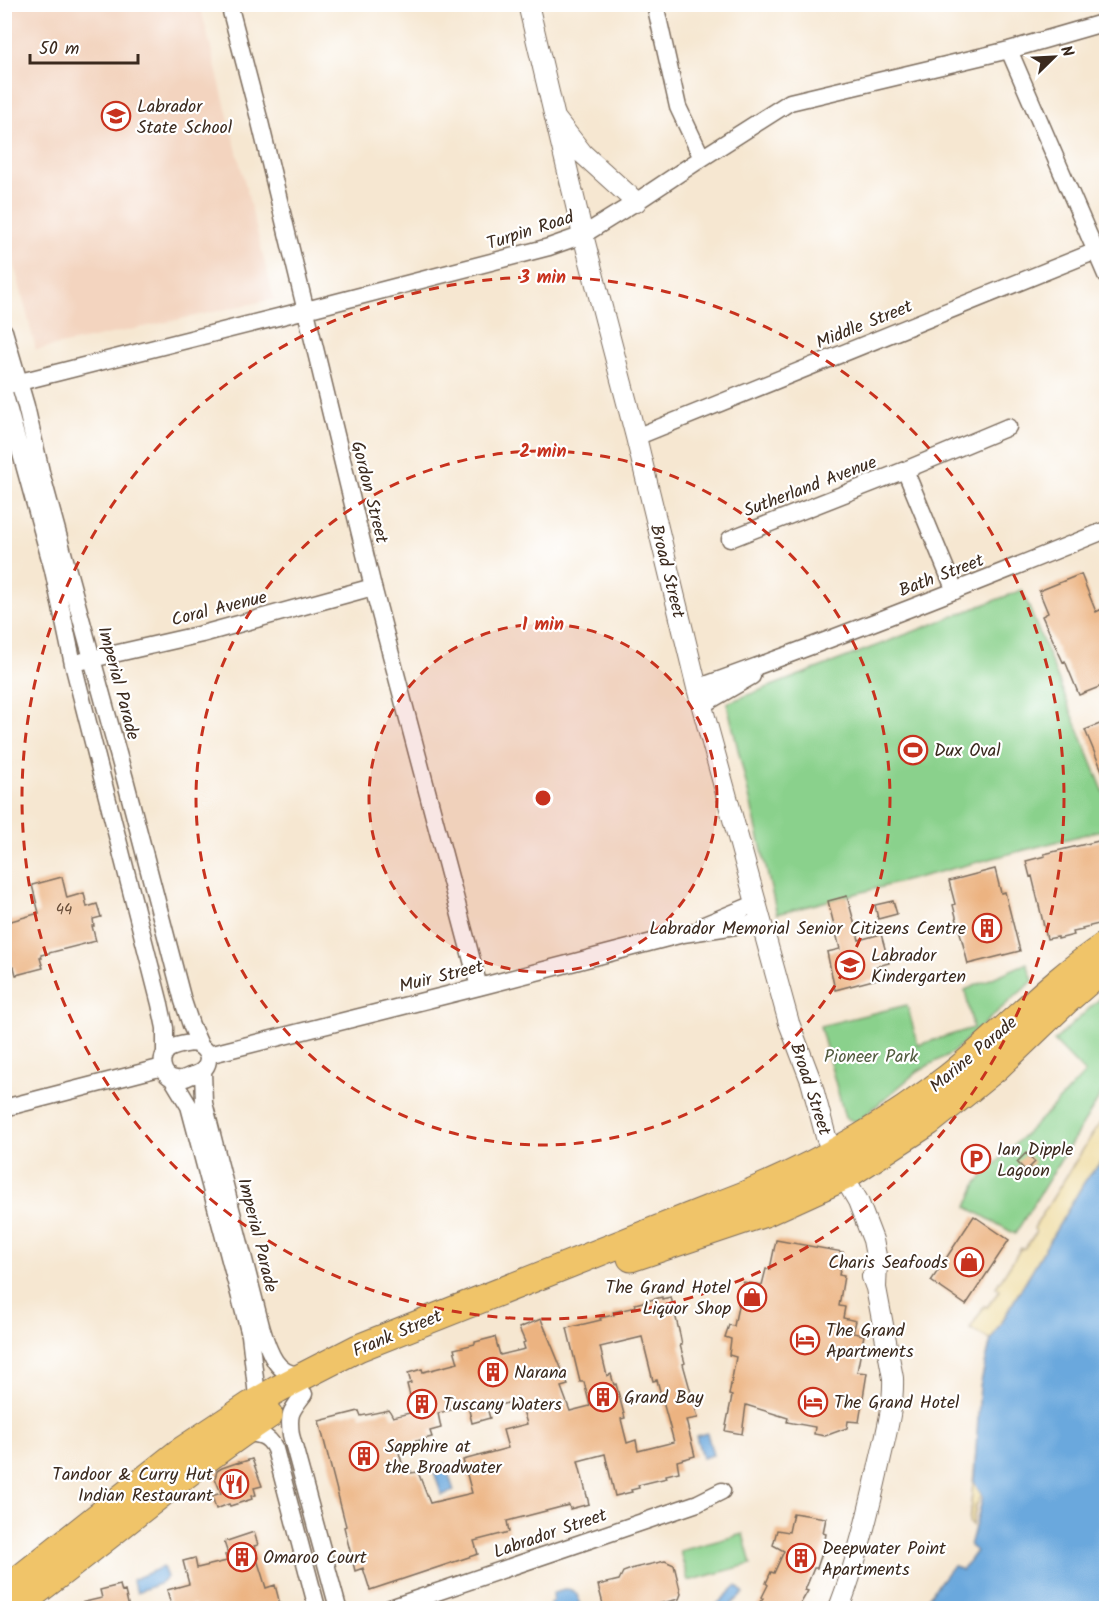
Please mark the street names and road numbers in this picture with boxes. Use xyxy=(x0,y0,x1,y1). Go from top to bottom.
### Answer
street label: Turpin Road xyxy=(483,203,579,259)
street label: Middle Street xyxy=(812,292,918,358)
street label: Gordon Street xyxy=(342,438,396,548)
street label: Sutherland Avenue xyxy=(740,449,881,526)
street label: Broad Street xyxy=(641,521,692,622)
street label: Bath Street xyxy=(895,546,989,606)
street label: Coral Avenue xyxy=(168,584,270,635)
street label: Imperial Parade xyxy=(88,623,147,743)
street label: Muir Street xyxy=(396,953,488,1002)
street label: Marine Parade xyxy=(923,1009,1024,1101)
street label: Broad Street xyxy=(781,1039,838,1141)
street label: Imperial Parade xyxy=(228,1175,285,1295)
street label: Frank Street xyxy=(348,1302,448,1366)
street label: Labrador Street xyxy=(490,1501,612,1567)

